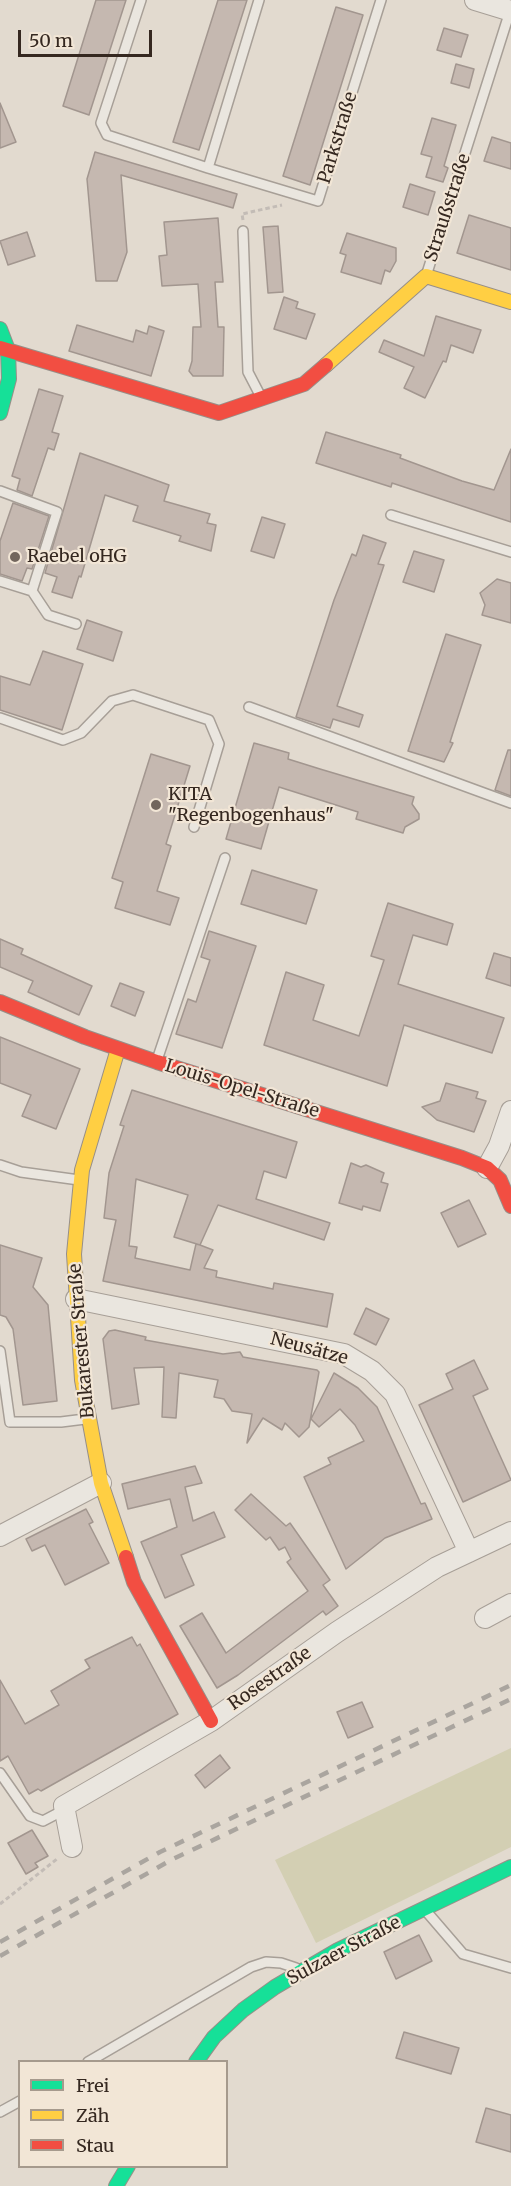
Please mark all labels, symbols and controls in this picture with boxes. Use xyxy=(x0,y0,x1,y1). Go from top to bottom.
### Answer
scale bar xyxy=(21,18,154,56)
text: 50 m xyxy=(29,29,73,52)
street label: Parkstraße xyxy=(314,89,362,187)
street label: Straußstraße xyxy=(420,151,476,265)
place label: Raebel oHG xyxy=(27,546,127,568)
marker: Raebel oHG xyxy=(8,550,22,564)
place label: KITA "Regenbogenhaus" xyxy=(168,784,334,826)
marker: KITA "Regenbogenhaus" xyxy=(149,798,163,812)
street label: Louis-Opel-Straße xyxy=(162,1055,322,1123)
street label: Bukarester Straße xyxy=(64,1263,100,1419)
street label: Neusätze xyxy=(268,1328,350,1370)
street label: Rosestraße xyxy=(224,1643,316,1715)
street label: Sulzaer Straße xyxy=(283,1912,405,1990)
legend xyxy=(18,2060,228,2168)
text: Frei xyxy=(76,2074,109,2097)
text: Zäh xyxy=(76,2104,109,2127)
text: Stau xyxy=(76,2134,114,2157)

